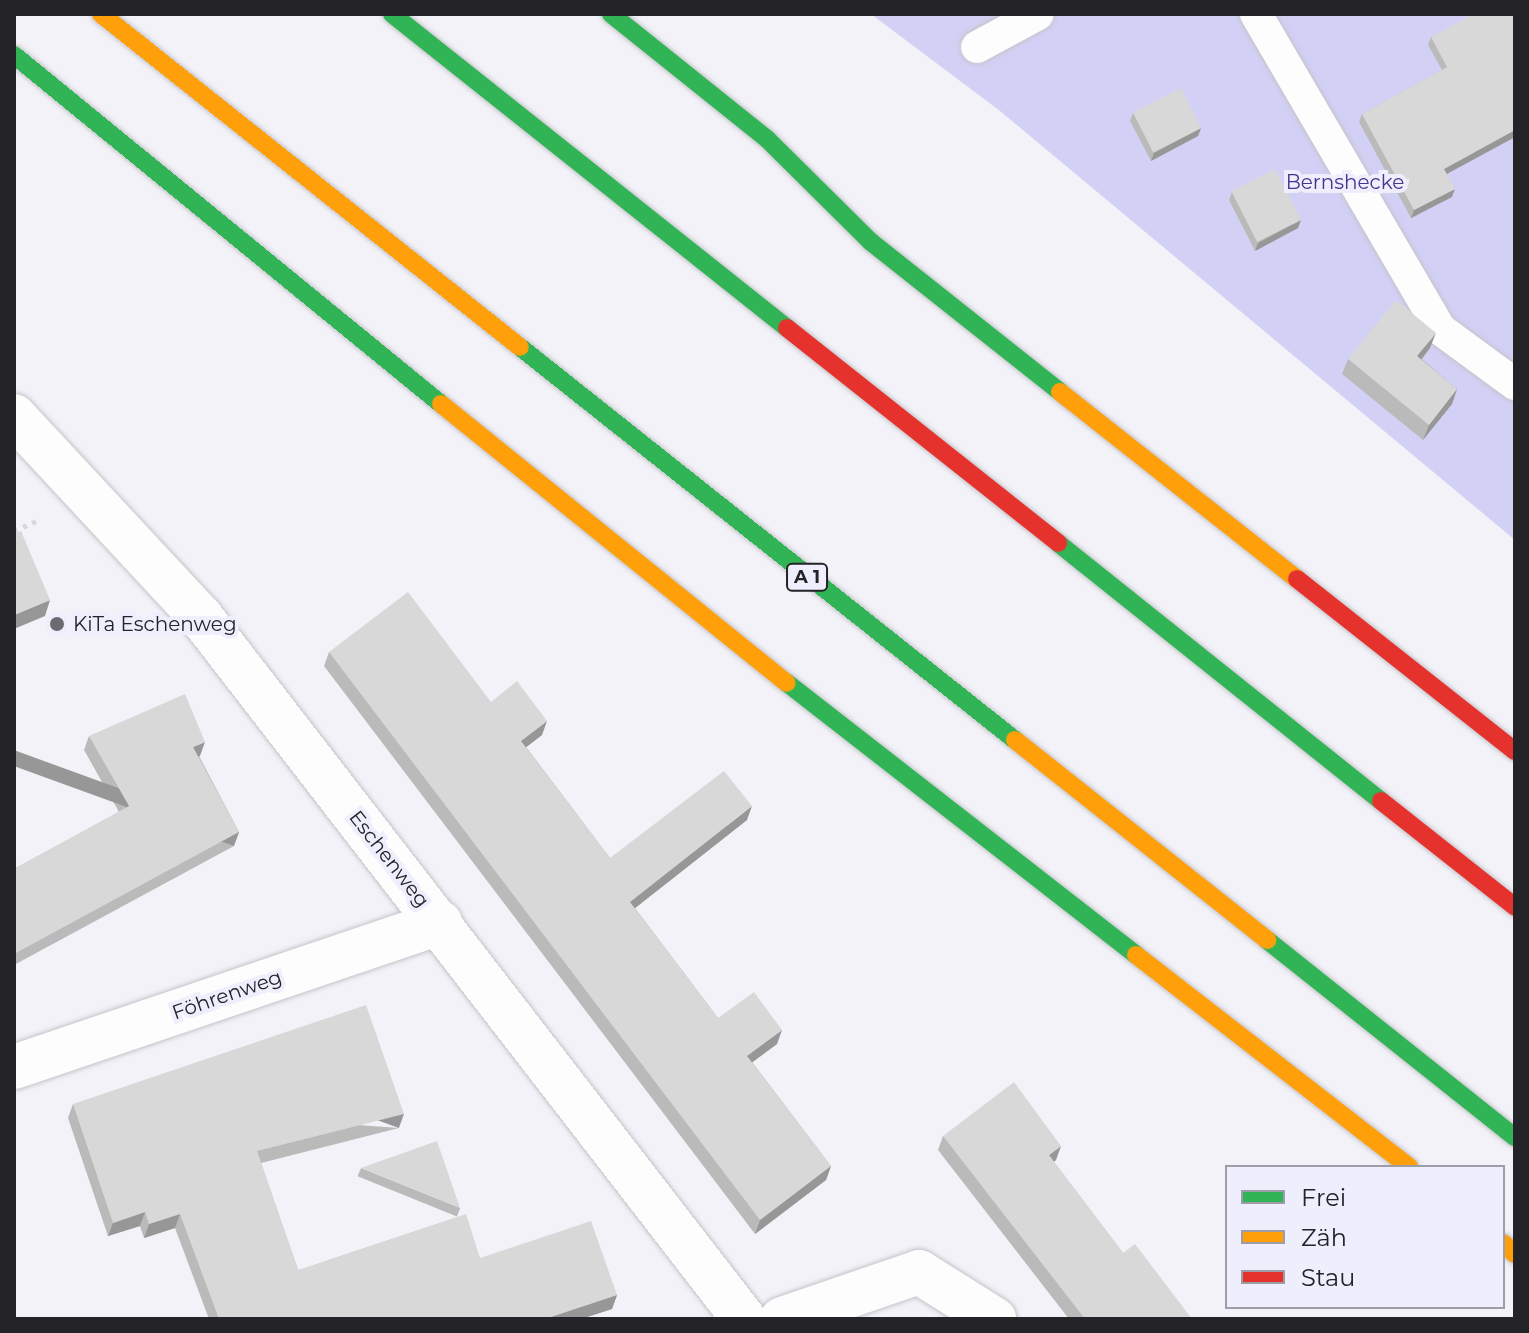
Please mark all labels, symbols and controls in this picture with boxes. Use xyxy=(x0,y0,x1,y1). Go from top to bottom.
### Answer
park label: Bernshecke xyxy=(1286,170,1404,194)
road number: A 1 xyxy=(785,563,829,591)
place label: KiTa Eschenweg xyxy=(73,612,237,636)
marker: KiTa Eschenweg xyxy=(48,615,66,633)
street label: Eschenweg xyxy=(344,806,434,912)
street label: Föhrenweg xyxy=(169,965,285,1025)
legend xyxy=(1225,1165,1505,1309)
text: Frei xyxy=(1301,1183,1346,1212)
text: Zäh xyxy=(1301,1223,1347,1252)
text: Stau xyxy=(1301,1263,1355,1292)

